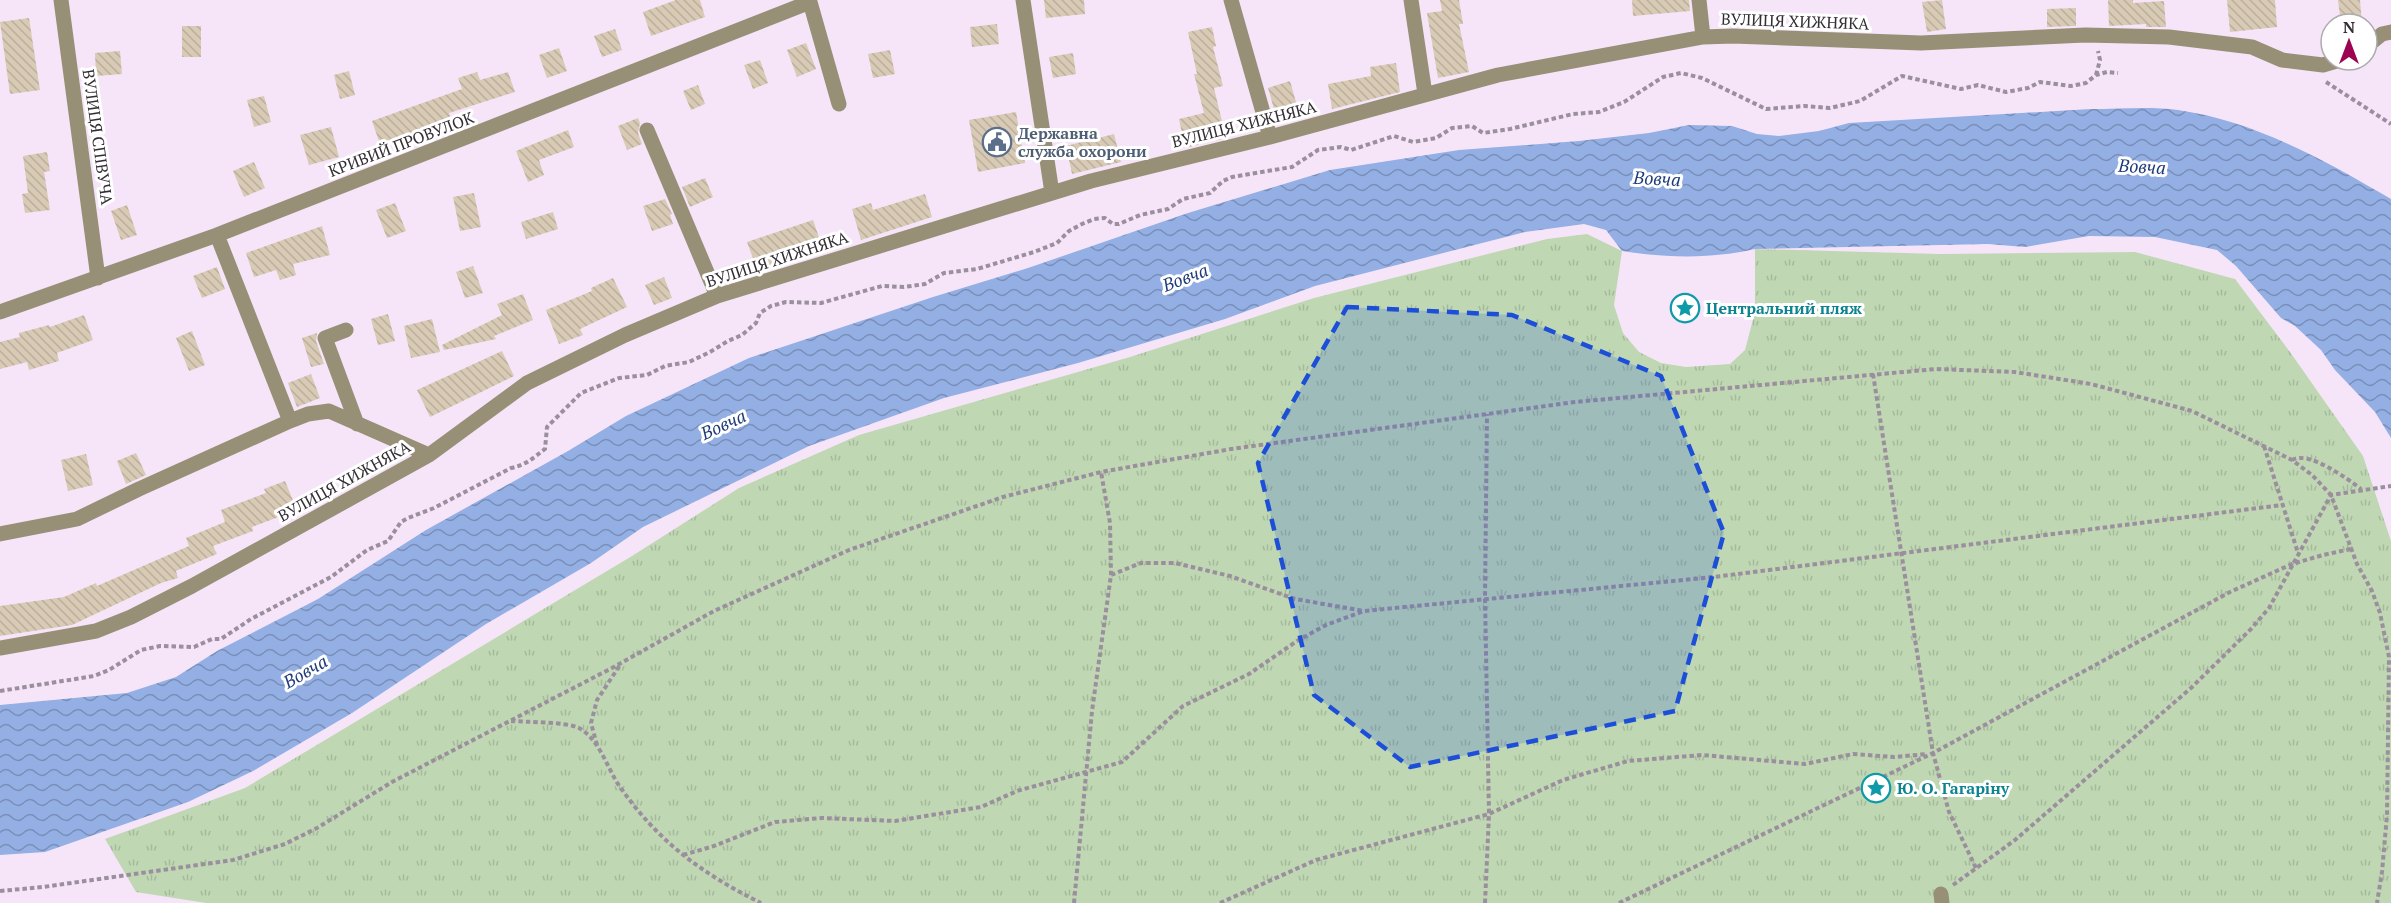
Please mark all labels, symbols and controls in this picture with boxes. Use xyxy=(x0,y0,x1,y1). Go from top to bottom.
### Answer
street label: ВУЛИЦЯ ХИЖНЯКА xyxy=(1721,7,1870,35)
north arrow xyxy=(2319,12,2379,72)
text: N xyxy=(2343,16,2355,38)
street label: ВУЛИЦЯ СПІВУЧА xyxy=(78,68,118,206)
street label: ВУЛИЦЯ ХИЖНЯКА xyxy=(1169,95,1319,153)
street label: КРИВИЙ ПРОВУЛОК xyxy=(325,106,478,182)
place label: Державна служба охорони xyxy=(1018,122,1147,162)
public building icon: Державна служба охорони xyxy=(981,126,1013,158)
water label: Вовча xyxy=(2117,153,2166,179)
water label: Вовча xyxy=(1632,165,1681,191)
street label: ВУЛИЦЯ ХИЖНЯКА xyxy=(703,226,851,292)
water label: Вовча xyxy=(1158,257,1211,297)
place icon: Центральний пляж xyxy=(1669,292,1701,324)
place label: Центральний пляж xyxy=(1706,297,1862,319)
water label: Вовча xyxy=(696,403,750,445)
street label: ВУЛИЦЯ ХИЖНЯКА xyxy=(274,435,414,527)
water label: Вовча xyxy=(278,649,331,694)
place icon: Ю. О. Гагаріну xyxy=(1860,772,1892,804)
place label: Ю. О. Гагаріну xyxy=(1897,777,2010,799)

